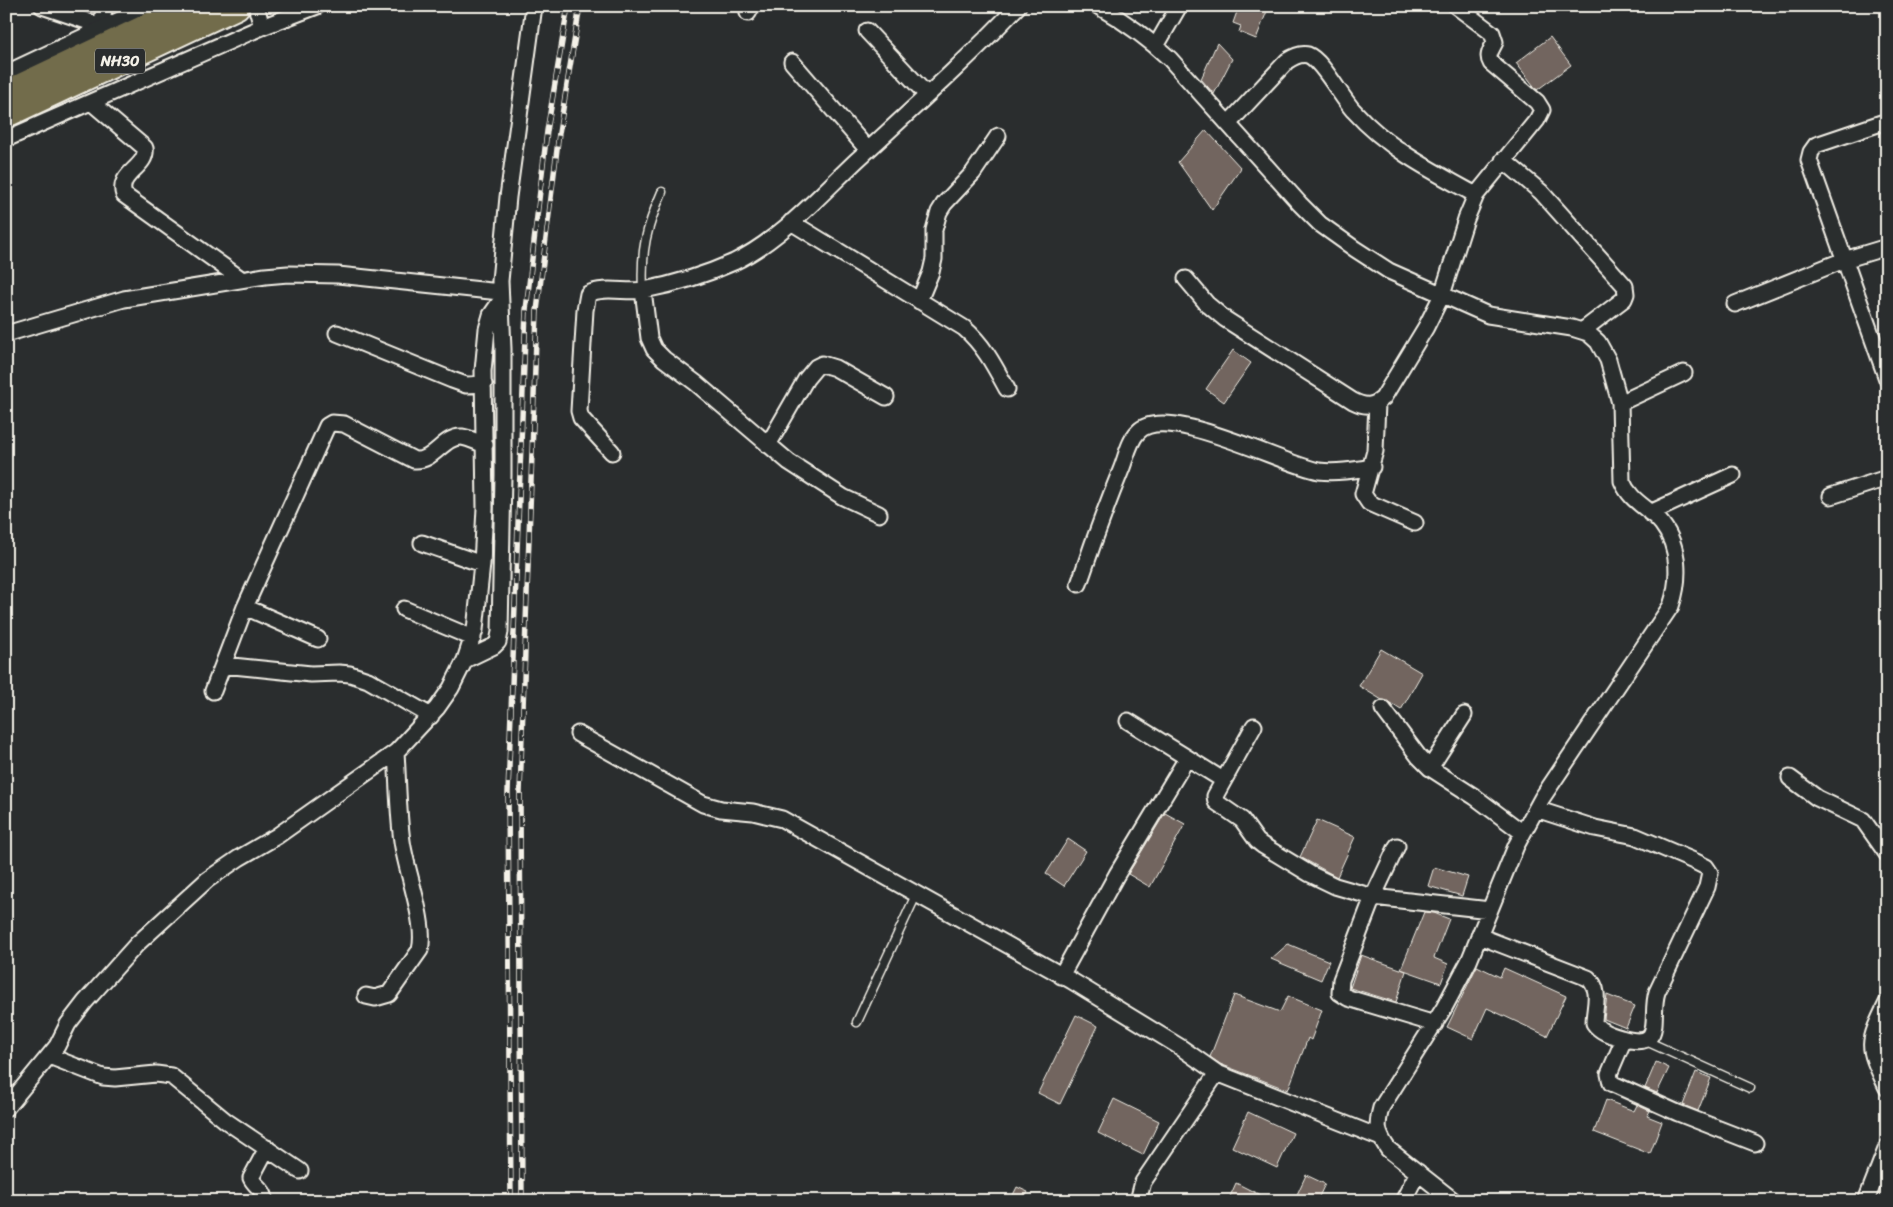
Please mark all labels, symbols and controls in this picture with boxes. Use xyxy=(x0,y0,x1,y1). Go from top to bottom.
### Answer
road number: NH30 xyxy=(95,48,145,74)

